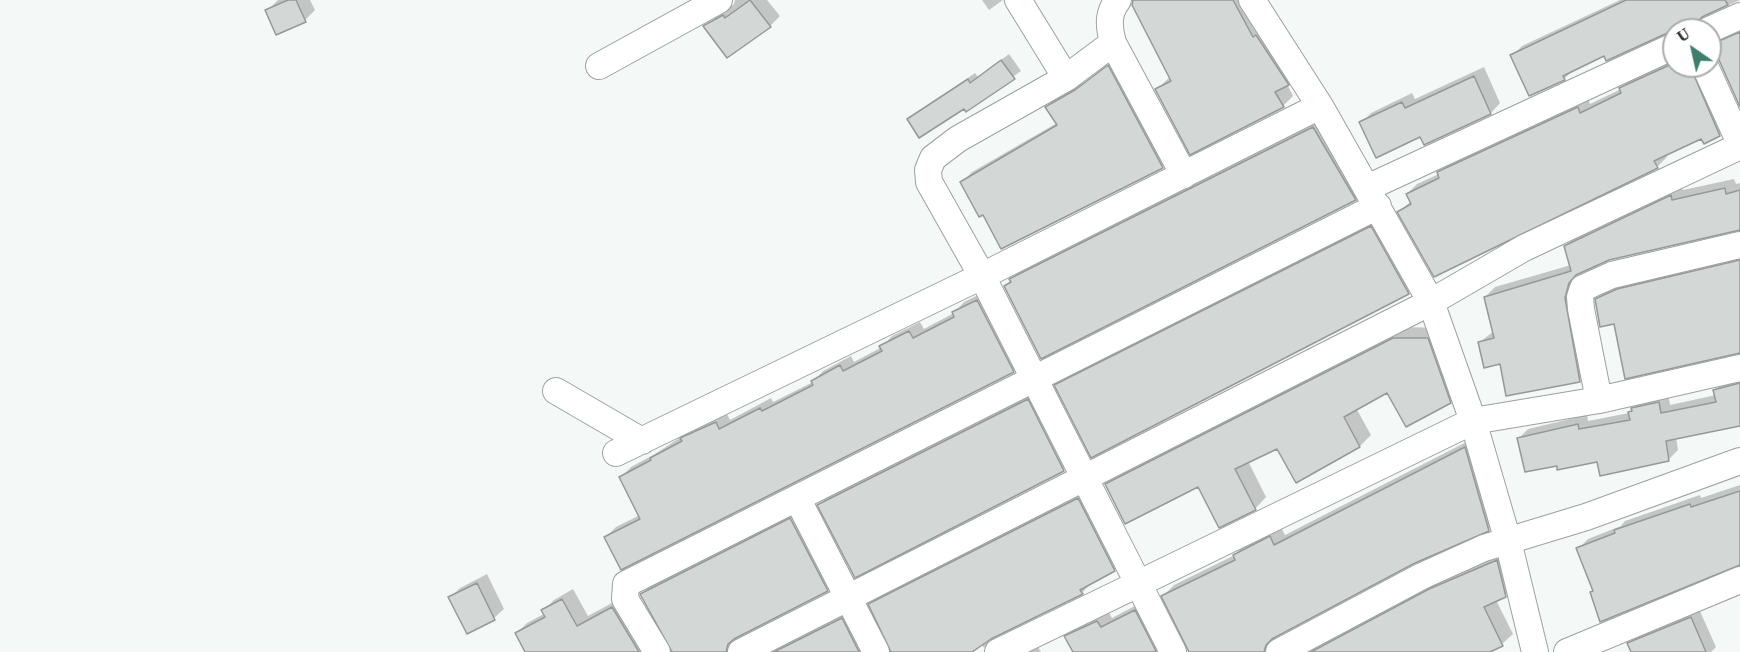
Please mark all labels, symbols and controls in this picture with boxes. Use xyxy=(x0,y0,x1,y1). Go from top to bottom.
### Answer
north arrow xyxy=(1662,18,1722,78)
text: U xyxy=(1672,22,1694,47)

